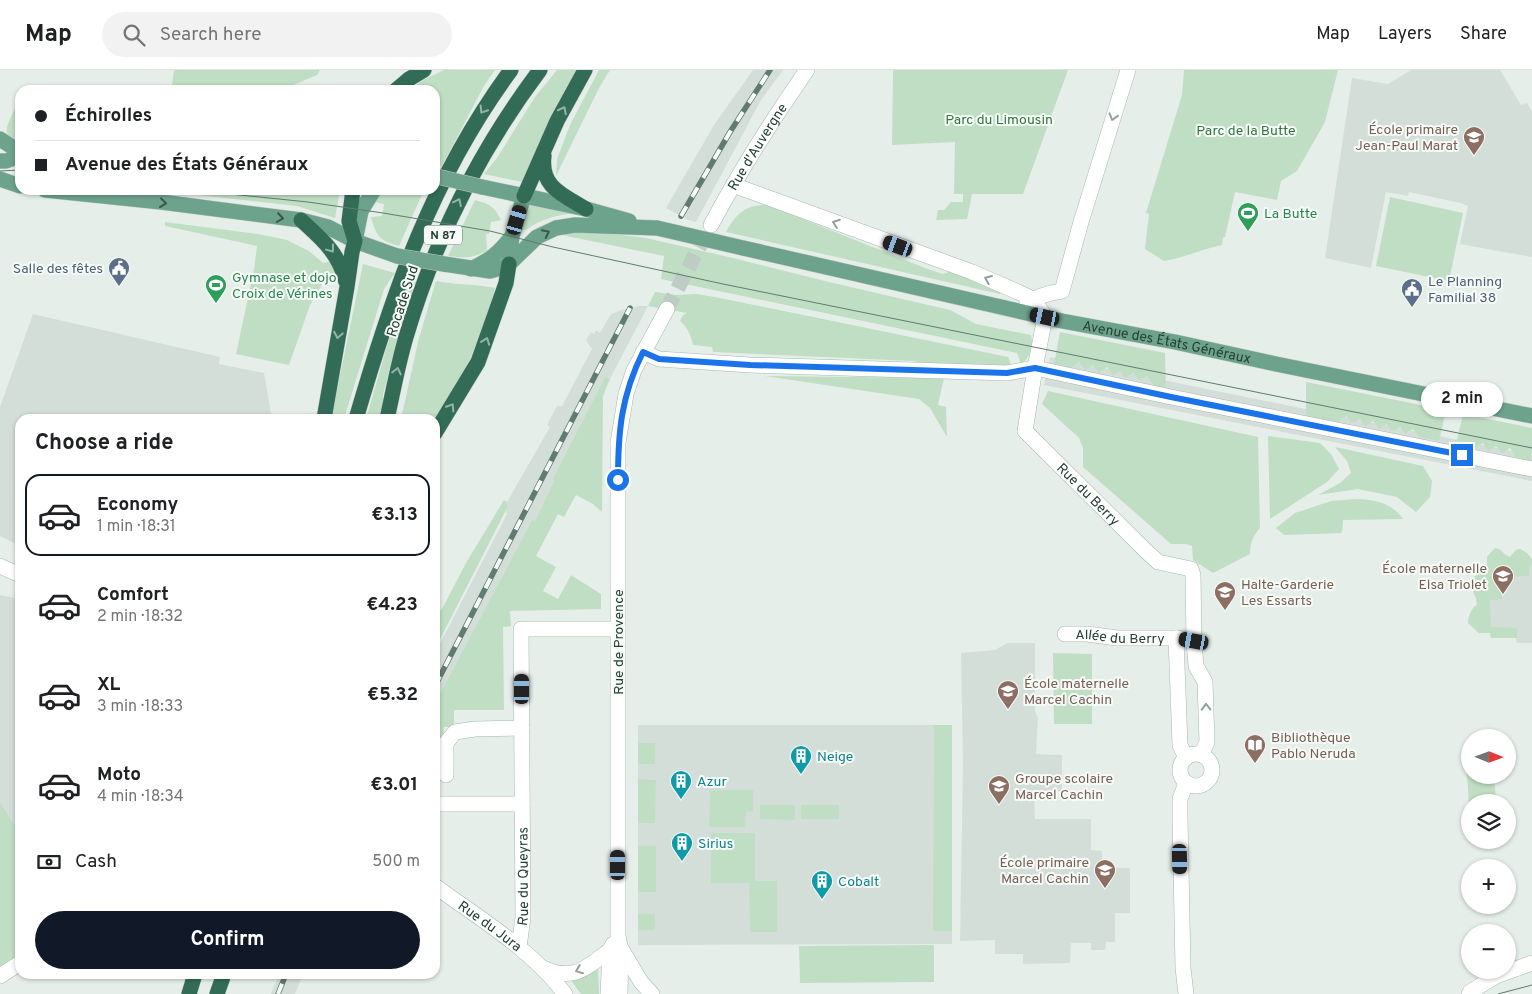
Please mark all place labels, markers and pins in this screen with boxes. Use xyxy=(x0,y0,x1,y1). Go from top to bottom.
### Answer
place label: École primaire Jean-Paul Marat xyxy=(1355,121,1458,155)
school or university icon: École primaire Jean-Paul Marat xyxy=(1462,125,1486,156)
sports icon: La Butte xyxy=(1236,201,1260,232)
place label: La Butte xyxy=(1264,206,1317,223)
public building icon: Salle des fêtes xyxy=(107,256,131,287)
place label: Salle des fêtes xyxy=(13,261,103,278)
place label: Gymnase et dojo Croix de Vérines xyxy=(232,270,337,303)
sports icon: Gymnase et dojo Croix de Vérines xyxy=(204,273,228,304)
place label: Le Planning Familial 38 xyxy=(1428,274,1502,307)
public building icon: Le Planning Familial 38 xyxy=(1400,277,1424,308)
place label: École maternelle Elsa Triolet xyxy=(1382,560,1487,594)
school or university icon: École maternelle Elsa Triolet xyxy=(1491,564,1515,595)
place label: Halte-Garderie Les Essarts xyxy=(1241,577,1334,610)
school or university icon: Halte-Garderie Les Essarts xyxy=(1213,580,1237,611)
place label: École maternelle Marcel Cachin xyxy=(1024,675,1129,709)
school or university icon: École maternelle Marcel Cachin xyxy=(996,679,1020,710)
place label: Bibliothèque Pablo Neruda xyxy=(1271,730,1356,763)
library icon: Bibliothèque Pablo Neruda xyxy=(1243,733,1267,764)
building icon: Neige xyxy=(789,744,813,775)
place label: Neige xyxy=(817,749,853,766)
building icon: Azur xyxy=(669,769,693,800)
place label: Groupe scolaire Marcel Cachin xyxy=(1015,771,1113,804)
place label: Azur xyxy=(697,774,728,791)
school or university icon: Groupe scolaire Marcel Cachin xyxy=(987,774,1011,805)
building icon: Sirius xyxy=(670,831,694,862)
place label: Sirius xyxy=(698,836,733,853)
place label: École primaire Marcel Cachin xyxy=(999,854,1089,888)
school or university icon: École primaire Marcel Cachin xyxy=(1093,858,1117,889)
building icon: Cobalt xyxy=(810,869,834,900)
place label: Cobalt xyxy=(838,874,879,891)

